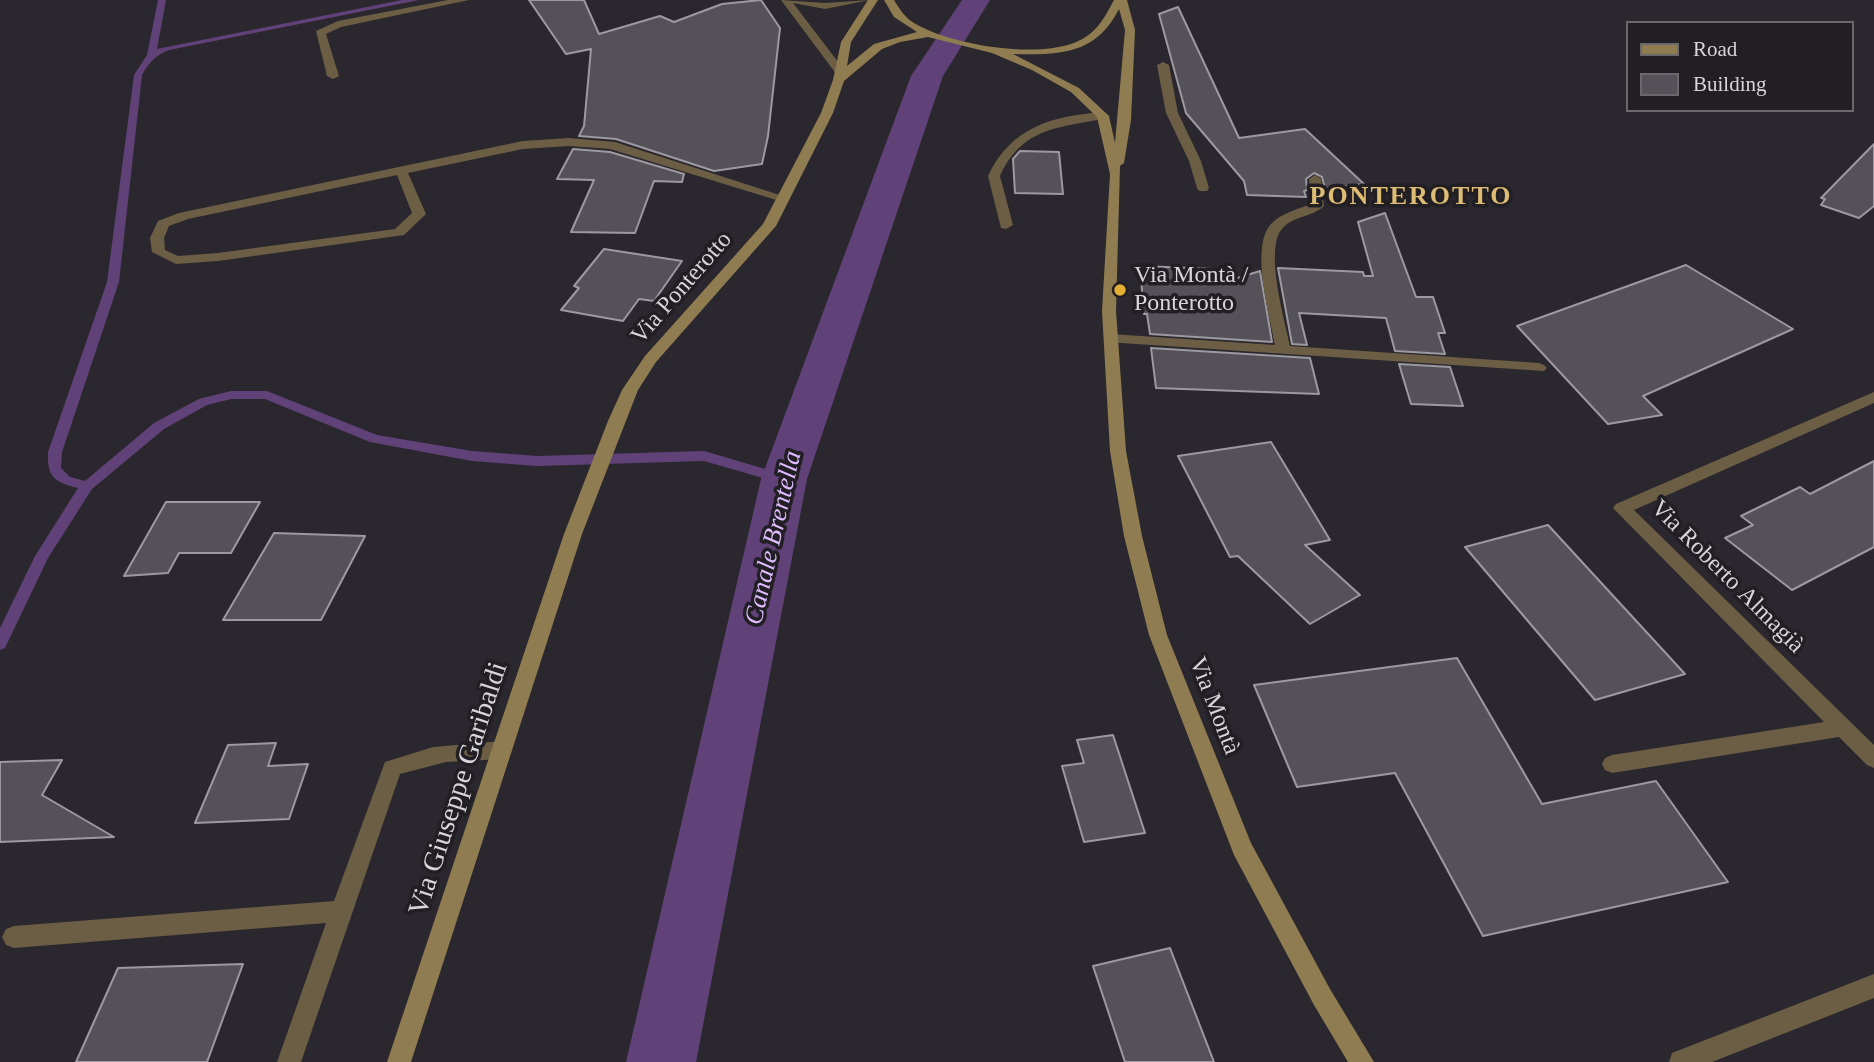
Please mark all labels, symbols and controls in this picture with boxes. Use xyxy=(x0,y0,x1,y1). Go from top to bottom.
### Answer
legend xyxy=(1626,21,1853,112)
text: Road xyxy=(1693,37,1737,61)
text: Building xyxy=(1693,72,1767,96)
district label: PONTEROTTO xyxy=(1311,181,1511,213)
street label: Via Ponterotto xyxy=(625,226,739,350)
place label: Via Montà / Ponterotto xyxy=(1134,262,1249,318)
marker: Via Montà / Ponterotto xyxy=(1112,282,1128,298)
water label: Canale Brentella xyxy=(739,448,809,628)
street label: Via Roberto Almagià xyxy=(1644,494,1810,660)
street label: Via Montà xyxy=(1182,653,1246,759)
street label: Via Giuseppe Garibaldi xyxy=(402,658,516,920)

